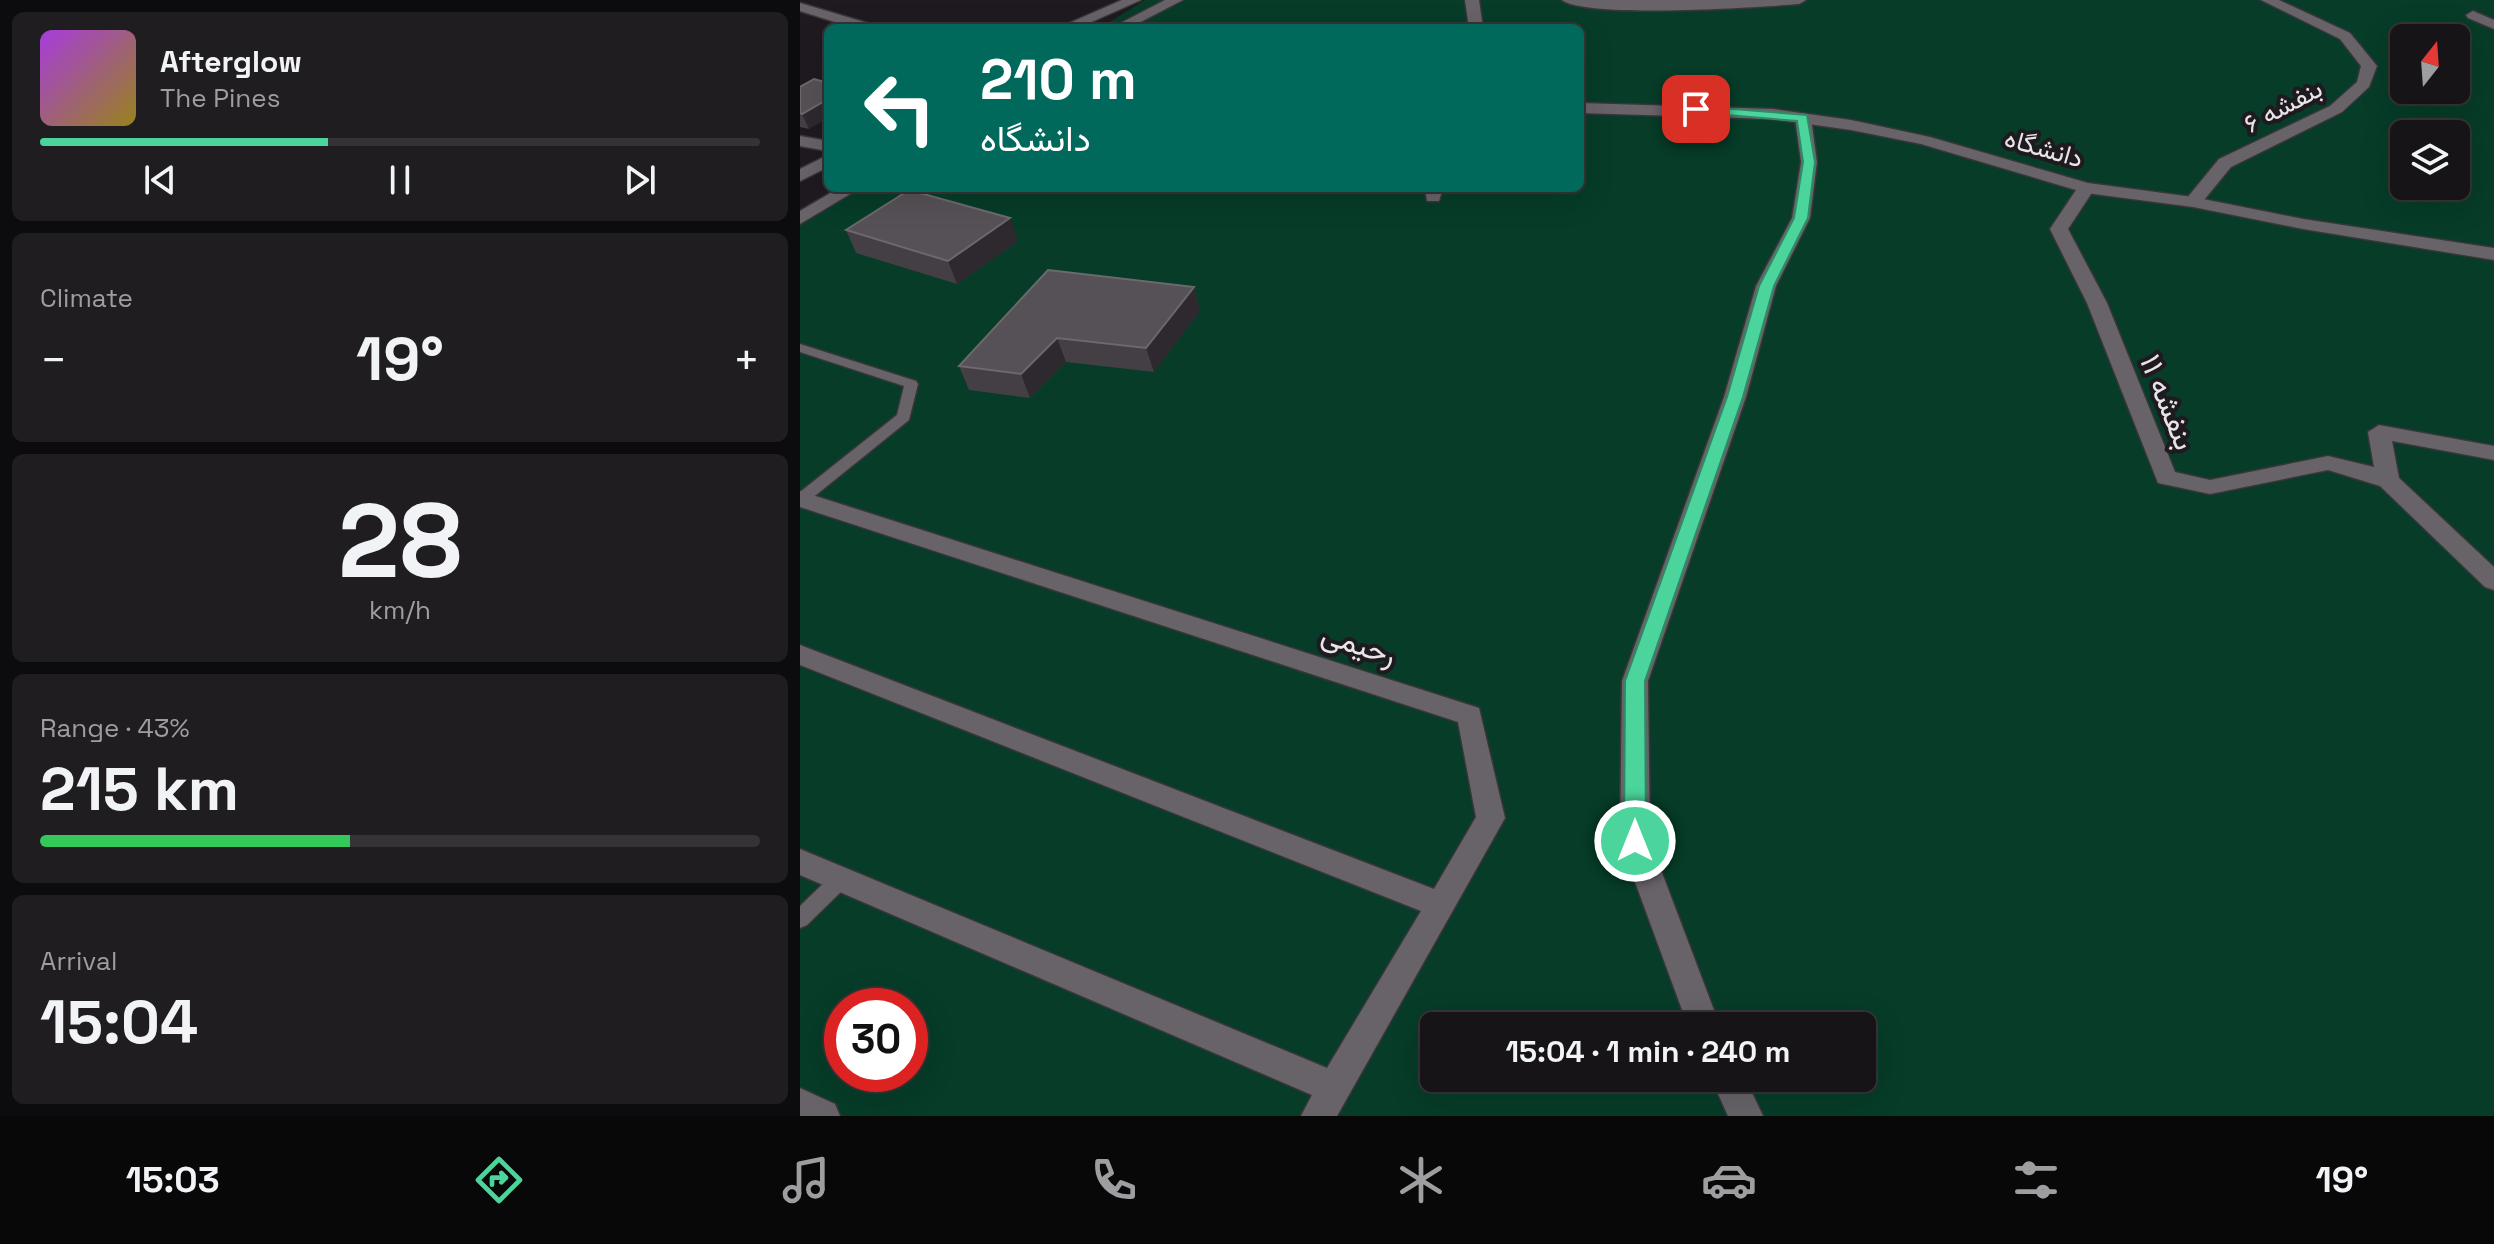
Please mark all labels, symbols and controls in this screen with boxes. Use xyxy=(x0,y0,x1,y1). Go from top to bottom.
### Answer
north arrow xyxy=(2390,24,2470,104)
map controls xyxy=(2390,24,2470,200)
text: Afterglow xyxy=(160,42,302,81)
text: 210 m xyxy=(980,44,1137,115)
icon: left xyxy=(848,56,952,160)
street label: بنفشه ۶ xyxy=(2238,71,2328,141)
pin xyxy=(1662,75,1730,143)
text: The Pines xyxy=(160,81,280,115)
icon: arrive xyxy=(1674,87,1718,131)
text: دانشگاه xyxy=(980,116,1091,162)
button: layers xyxy=(2390,120,2470,200)
street label: دانشگاه xyxy=(2001,121,2087,175)
icon: previous xyxy=(138,158,182,202)
icon: pause xyxy=(378,158,422,202)
icon: next xyxy=(618,158,662,202)
text: Climate xyxy=(40,281,133,315)
text: 19° xyxy=(356,321,444,398)
text: − xyxy=(40,332,67,388)
text: + xyxy=(733,332,760,388)
street label: بنفشه ۱۱ xyxy=(2131,348,2205,456)
text: 28 xyxy=(338,475,462,607)
text: km/h xyxy=(369,593,431,627)
street label: رحیمی xyxy=(1317,614,1401,674)
text: Range · 43% xyxy=(40,711,190,745)
text: 215 km xyxy=(40,751,239,828)
position arrow xyxy=(1593,799,1677,883)
text: Arrival xyxy=(40,944,117,978)
text: 15:04 xyxy=(40,984,198,1061)
speed limit sign: 30 xyxy=(824,988,928,1092)
text: 15:04 · 1 min · 240 m xyxy=(1506,1032,1790,1071)
icon: directions xyxy=(471,1152,527,1208)
icon: music xyxy=(778,1152,834,1208)
icon: phone xyxy=(1086,1152,1142,1208)
icon: climate xyxy=(1393,1152,1449,1208)
icon: car xyxy=(1701,1152,1757,1208)
icon: filters xyxy=(2008,1152,2064,1208)
text: 15:03 xyxy=(126,1157,220,1203)
text: 19° xyxy=(2315,1157,2368,1203)

